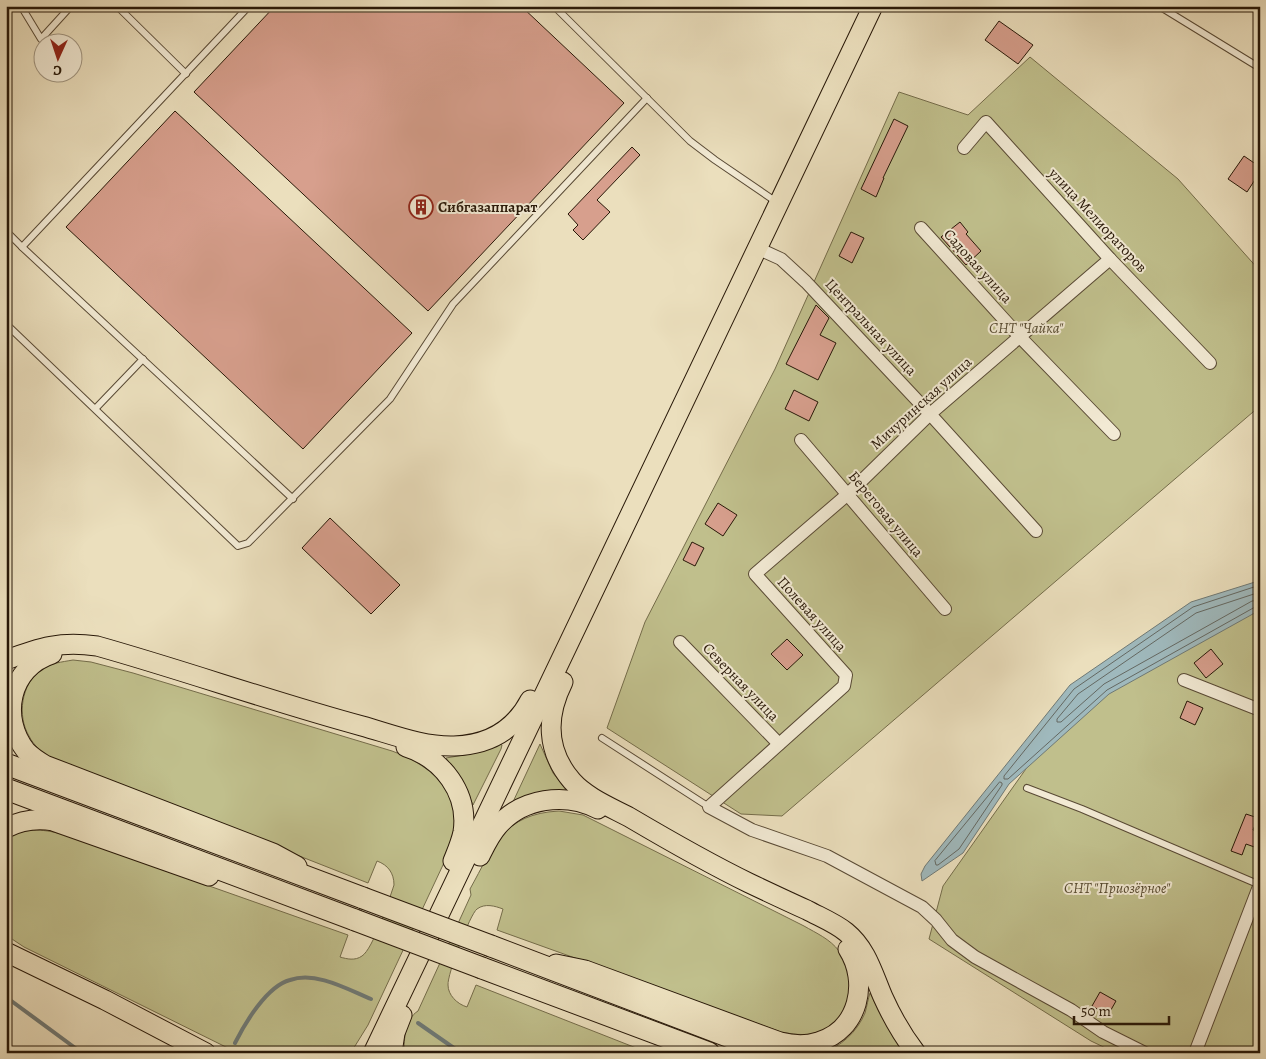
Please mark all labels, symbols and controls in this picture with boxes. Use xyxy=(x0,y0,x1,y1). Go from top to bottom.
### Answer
north arrow xyxy=(32,32,82,82)
text: С xyxy=(52,61,62,80)
street label: улица Мелиораторов xyxy=(1044,163,1152,277)
building icon: Сибгазаппарат xyxy=(408,194,434,220)
place label: Сибгазаппарат xyxy=(438,197,538,217)
street label: Садовая улица xyxy=(939,224,1017,308)
street label: Центральная улица xyxy=(821,274,921,380)
park label: СНТ "Чайка" xyxy=(989,318,1064,338)
street label: Мичуринская улица xyxy=(866,352,976,454)
street label: Береговая улица xyxy=(844,467,928,561)
street label: Полевая улица xyxy=(773,572,851,656)
street label: Северная улица xyxy=(698,638,784,726)
park label: СНТ "Приозёрное" xyxy=(1064,878,1171,898)
scale bar xyxy=(1074,994,1168,1026)
text: 50 m xyxy=(1081,1001,1111,1021)

